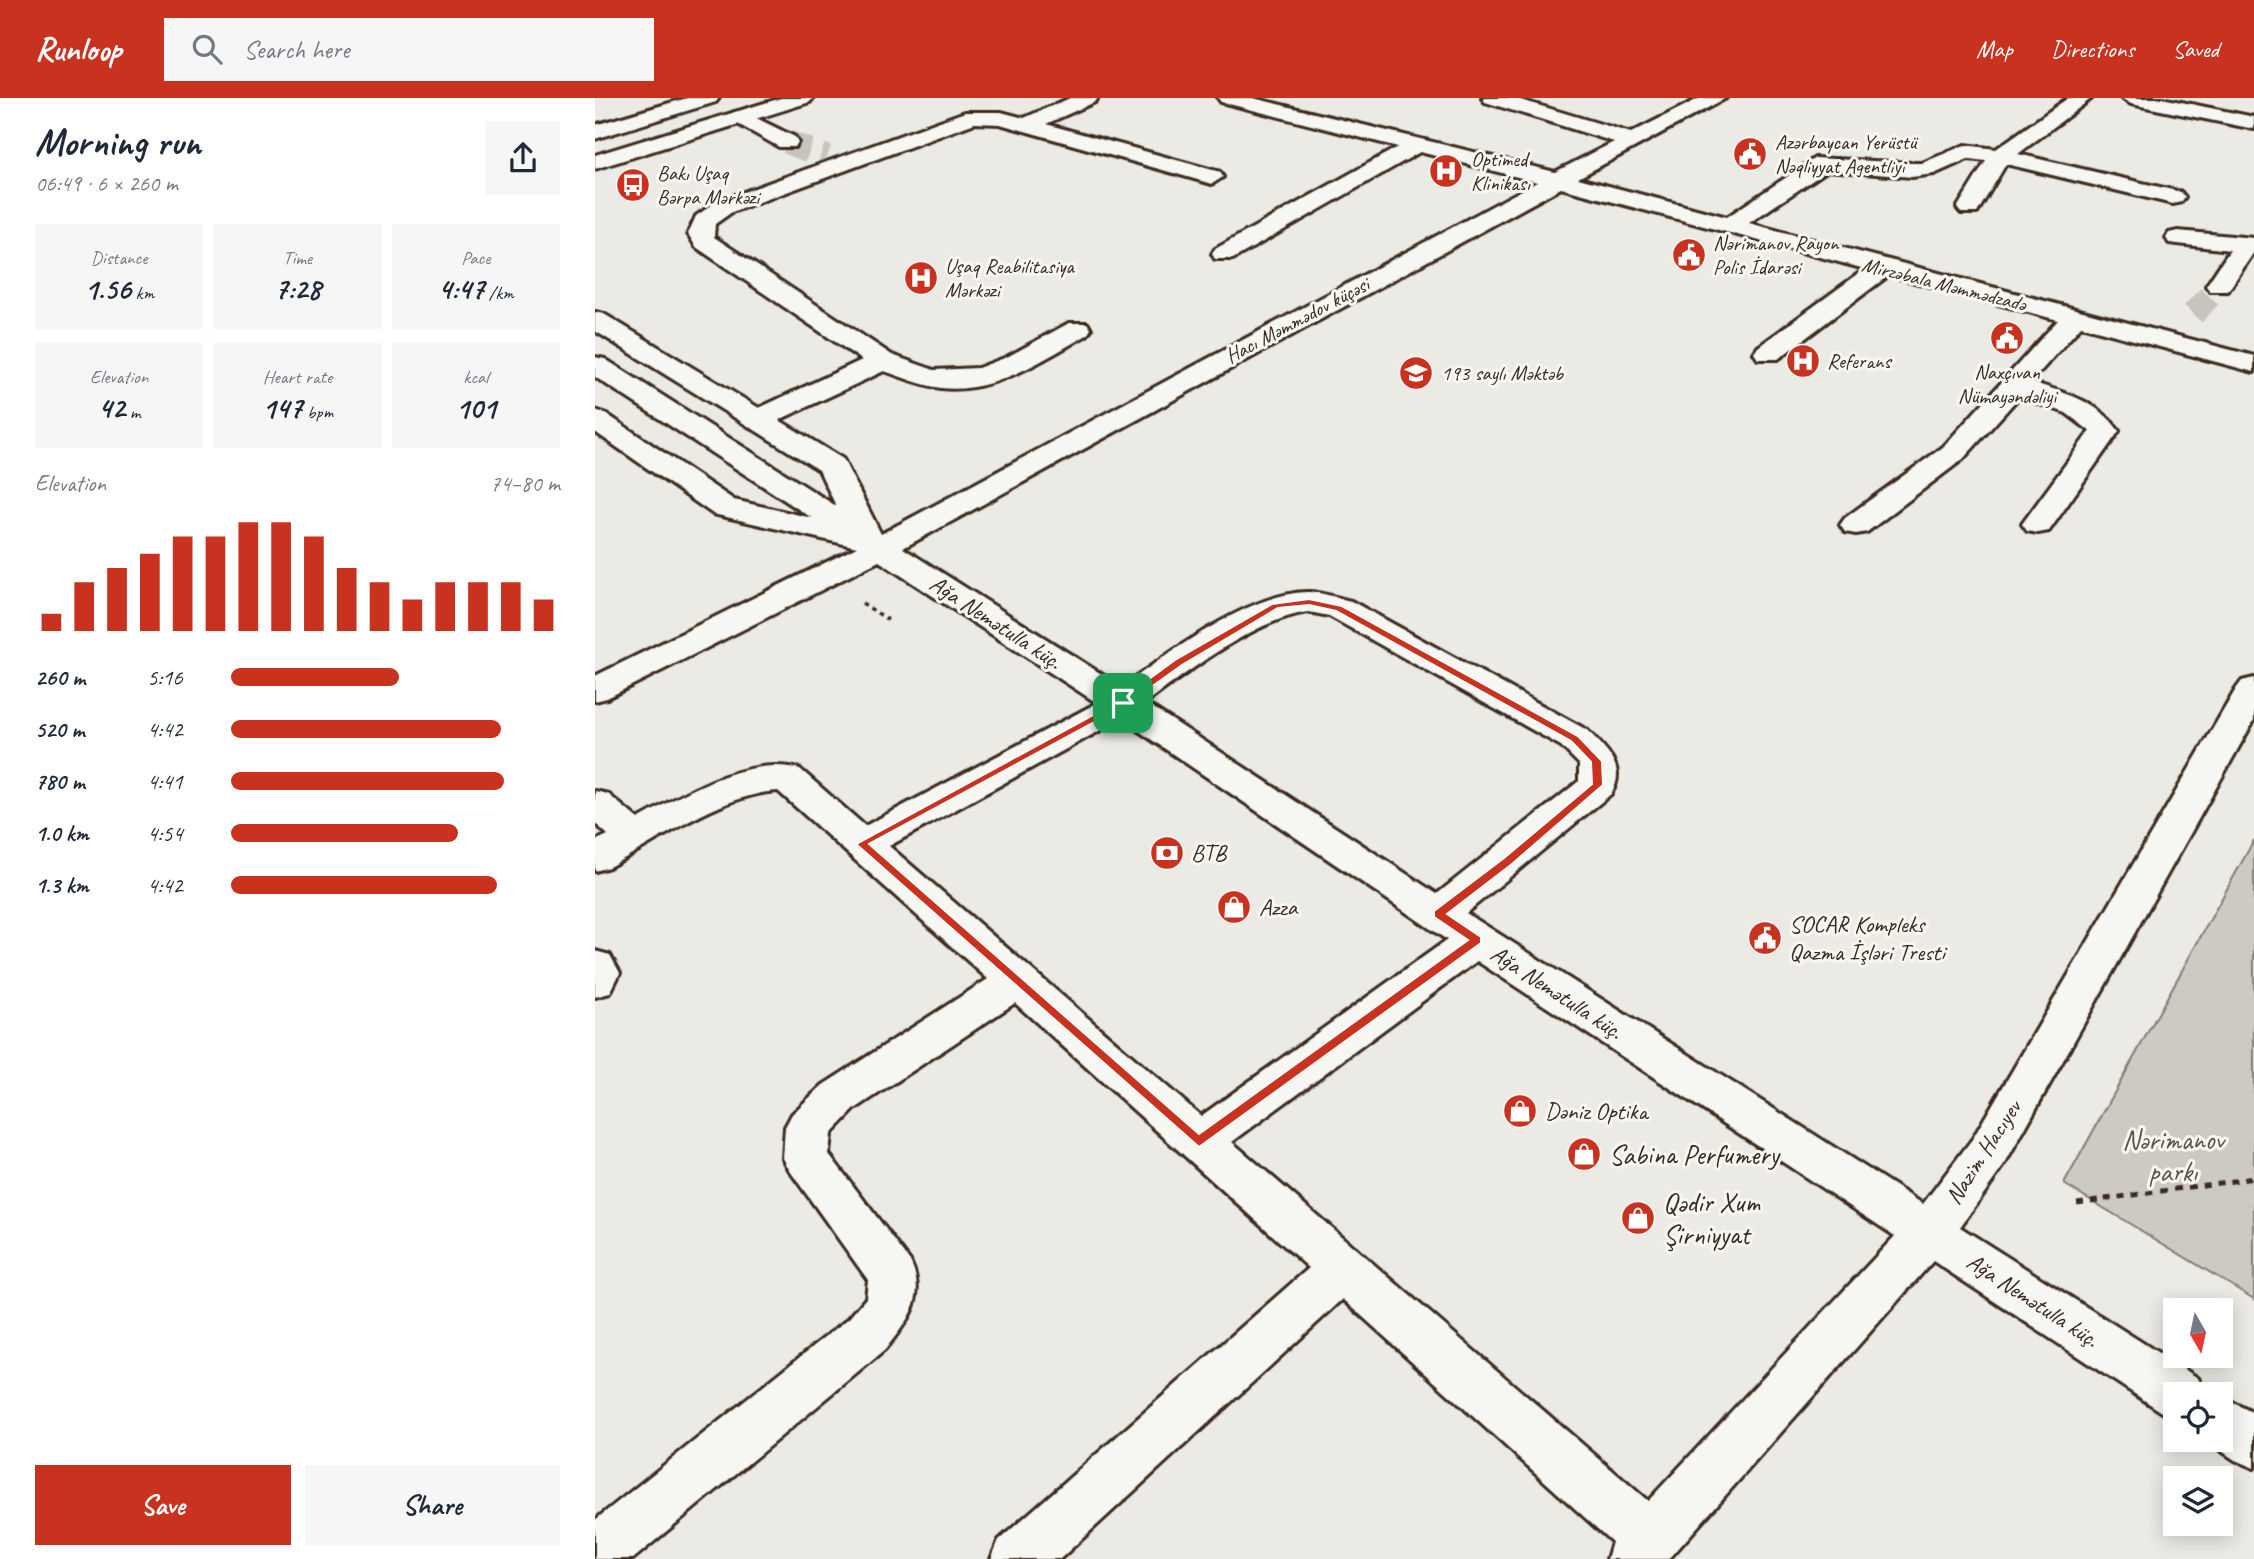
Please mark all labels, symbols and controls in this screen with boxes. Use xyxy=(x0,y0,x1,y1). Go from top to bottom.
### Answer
search box xyxy=(164,18,654,81)
text: Runloop xyxy=(35,28,122,70)
icon: search xyxy=(188,30,226,68)
text: Search here xyxy=(244,33,349,66)
text: Map xyxy=(1976,34,2013,64)
text: Directions xyxy=(2051,34,2134,64)
text: Saved xyxy=(2172,34,2219,64)
text: Morning run xyxy=(35,119,201,166)
button: share xyxy=(486,121,560,195)
place label: Azərbaycan Yerüstü Nəqliyyat Agentliyi xyxy=(1775,129,1918,179)
public building icon: Azərbaycan Yerüstü Nəqliyyat Agentliyi xyxy=(1731,135,1769,173)
place label: Optimed Klinikası xyxy=(1471,146,1531,196)
hospital icon: Optimed Klinikası xyxy=(1427,152,1465,190)
place label: Bakı Uşaq Bərpa Mərkəzi xyxy=(657,160,762,210)
bus stop icon: Bakı Uşaq Bərpa Mərkəzi xyxy=(614,166,652,204)
text: 06:49 · 6 × 260 m xyxy=(35,169,178,198)
place label: Nərimanov Rayon Polis İdarəsi xyxy=(1713,230,1840,280)
public building icon: Nərimanov Rayon Polis İdarəsi xyxy=(1670,236,1708,274)
text: Distance xyxy=(91,246,148,270)
text: Time xyxy=(283,246,312,270)
text: Pace xyxy=(461,246,490,270)
street label: Mirzəbala Məmmədzadə xyxy=(1859,251,2031,317)
place label: Uşaq Reabilitasiya Mərkəzi xyxy=(945,253,1075,303)
hospital icon: Uşaq Reabilitasiya Mərkəzi xyxy=(902,259,940,297)
text: 1.56 xyxy=(84,270,131,308)
text: 7:28 xyxy=(274,270,321,308)
text: 4:47 xyxy=(438,270,484,308)
street label: Hacı Məmmədov küçəsi xyxy=(1221,270,1376,369)
text: km xyxy=(131,281,154,305)
text: /km xyxy=(484,281,514,305)
public building icon: Naxçıvan Nümayəndəliyi xyxy=(1988,319,2026,357)
hospital icon: Referans xyxy=(1784,342,1822,380)
place label: Referans xyxy=(1827,348,1892,374)
school or university icon: 193 saylı Məktəb xyxy=(1397,354,1435,392)
place label: Naxçıvan Nümayəndəliyi xyxy=(1958,359,2059,409)
place label: 193 saylı Məktəb xyxy=(1441,360,1565,386)
text: Elevation xyxy=(90,365,148,389)
text: Heart rate xyxy=(263,365,332,389)
text: kcal xyxy=(463,365,488,389)
text: 42 xyxy=(98,389,125,427)
text: 147 xyxy=(262,389,302,427)
text: 101 xyxy=(456,389,496,427)
text: m xyxy=(125,400,140,424)
text: bpm xyxy=(302,400,333,424)
text: Elevation xyxy=(35,469,106,498)
text: 74–80 m xyxy=(490,469,560,498)
street label: Ağa Nemətulla küç. xyxy=(924,568,1068,676)
text: 260 m xyxy=(35,663,85,692)
text: 5:16 xyxy=(147,663,183,692)
pin xyxy=(1093,673,1153,733)
icon: arrive xyxy=(1104,684,1142,722)
text: 520 m xyxy=(35,715,84,744)
text: 4:42 xyxy=(147,715,183,744)
text: 780 m xyxy=(35,767,85,796)
text: 4:41 xyxy=(147,767,183,796)
text: 1.0 km xyxy=(35,819,89,848)
text: 4:54 xyxy=(147,819,183,848)
bank icon: BTB xyxy=(1148,834,1186,872)
place label: BTB xyxy=(1191,838,1228,868)
text: 1.3 km xyxy=(35,871,89,900)
text: 4:42 xyxy=(147,871,183,900)
shop icon: Azza xyxy=(1215,888,1253,926)
place label: Azza xyxy=(1259,892,1299,922)
place label: SOCAR Kompleks Qazma İşləri Tresti xyxy=(1789,909,1948,967)
public building icon: SOCAR Kompleks Qazma İşləri Tresti xyxy=(1746,919,1784,957)
street label: Ağa Nemətulla küç. xyxy=(1485,938,1629,1046)
shop icon: Dəniz Optika xyxy=(1501,1092,1539,1130)
street label: Nazim Hacıyev xyxy=(1938,1092,2029,1210)
place label: Dəniz Optika xyxy=(1545,1096,1649,1126)
park label: Nərimanov parkı xyxy=(2122,1122,2226,1189)
shop icon: Sabina Perfumery xyxy=(1565,1135,1603,1173)
place label: Sabina Perfumery xyxy=(1609,1137,1781,1172)
place label: Qədir Xum Şirniyyat xyxy=(1663,1185,1761,1252)
shop icon: Qədir Xum Şirniyyat xyxy=(1619,1199,1657,1237)
street label: Ağa Nemətulla küç. xyxy=(1961,1246,2105,1354)
north arrow xyxy=(2163,1298,2233,1368)
map controls xyxy=(2163,1298,2233,1536)
button: locate xyxy=(2163,1382,2233,1452)
button: Save xyxy=(35,1465,291,1545)
button: Share xyxy=(305,1465,560,1545)
button: layers xyxy=(2163,1466,2233,1536)

